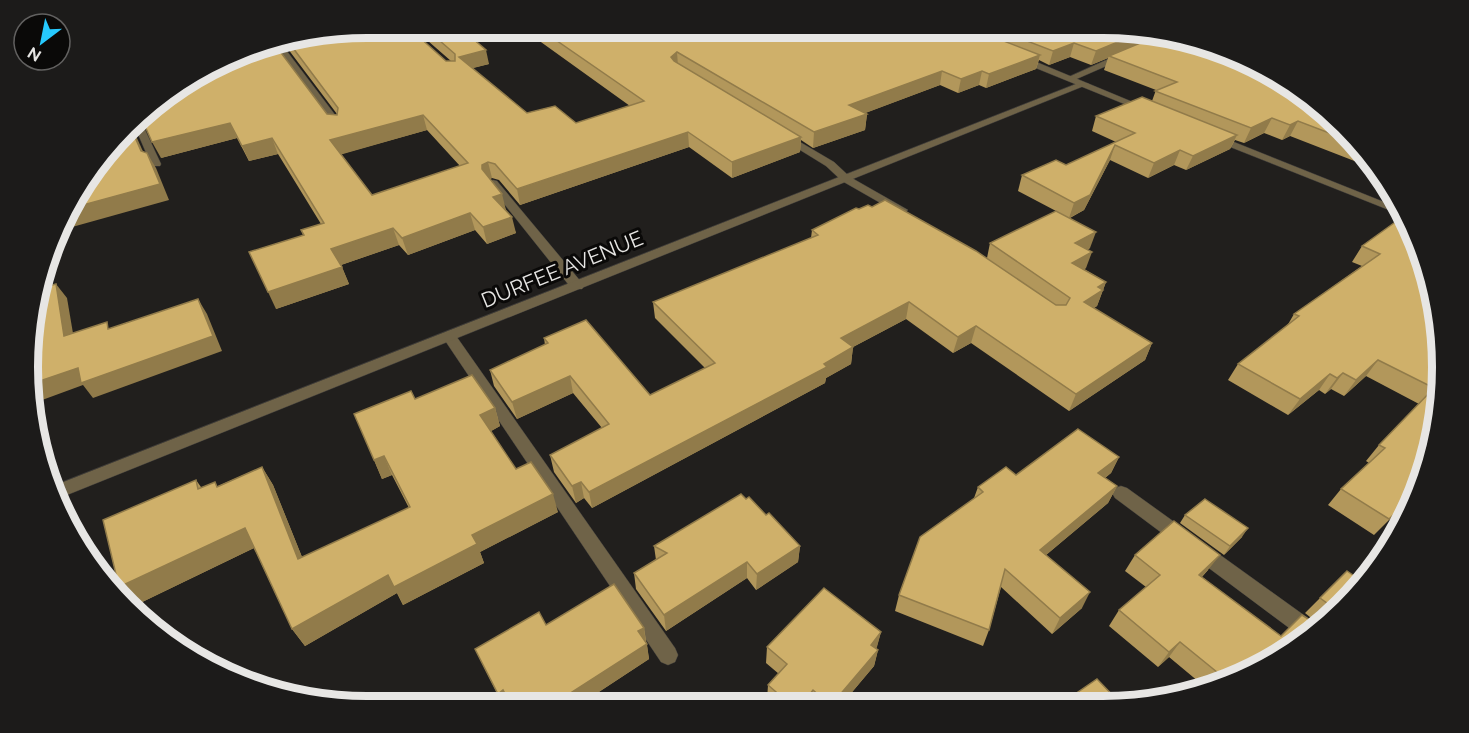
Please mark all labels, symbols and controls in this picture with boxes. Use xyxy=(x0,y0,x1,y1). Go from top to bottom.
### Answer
north arrow xyxy=(12,12,72,72)
text: N xyxy=(24,43,45,66)
street label: DURFEE AVENUE xyxy=(478,225,646,313)

